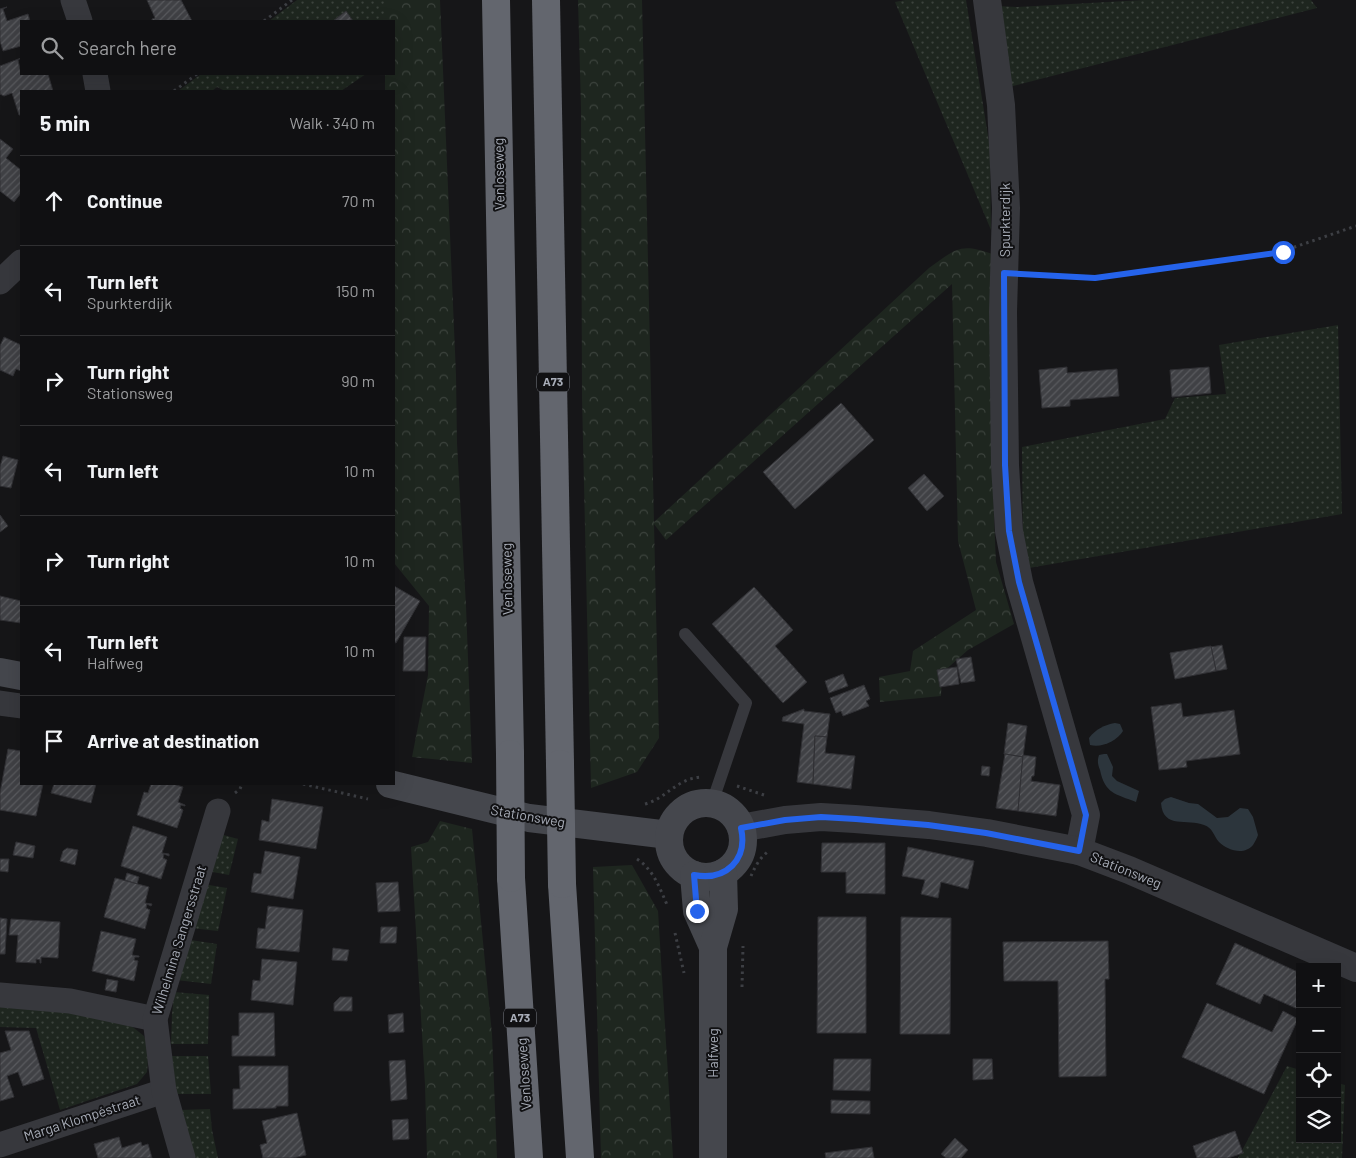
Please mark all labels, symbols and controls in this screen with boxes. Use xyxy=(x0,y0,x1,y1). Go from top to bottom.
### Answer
search box xyxy=(20,20,395,75)
icon: search xyxy=(38,34,66,62)
text: Search here xyxy=(78,36,177,59)
text: 5 min xyxy=(40,110,90,135)
text: Walk · 340 m xyxy=(290,113,375,132)
street label: Venloseweg xyxy=(489,138,508,210)
street label: Spurkterdijk xyxy=(996,183,1013,257)
icon: ahead xyxy=(40,187,68,215)
text: Continue xyxy=(87,189,163,212)
text: 70 m xyxy=(342,191,375,210)
route start xyxy=(1272,241,1295,264)
text: Turn left xyxy=(87,270,158,293)
icon: left xyxy=(40,277,68,305)
text: 150 m xyxy=(336,281,375,300)
text: Spurkterdijk xyxy=(87,293,172,312)
text: Turn right xyxy=(87,360,169,383)
icon: right xyxy=(40,367,68,395)
text: 90 m xyxy=(341,371,375,390)
road number: A73 xyxy=(537,372,569,392)
text: Stationsweg xyxy=(87,383,173,402)
icon: left xyxy=(40,457,68,485)
text: Turn left xyxy=(87,459,158,482)
text: 10 m xyxy=(344,461,375,480)
street label: Venloseweg xyxy=(497,543,516,615)
icon: right xyxy=(40,547,68,575)
text: Turn right xyxy=(87,549,169,572)
text: 10 m xyxy=(344,551,375,570)
text: Turn left xyxy=(87,630,158,653)
icon: left xyxy=(40,637,68,665)
text: 10 m xyxy=(344,641,375,660)
text: Halfweg xyxy=(87,653,143,672)
icon: arrive xyxy=(40,727,68,755)
text: Arrive at destination xyxy=(87,729,259,752)
street label: Stationsweg xyxy=(490,801,567,830)
street label: Stationsweg xyxy=(1088,848,1164,892)
street label: Wilhelmina Sangersstraat xyxy=(148,863,209,1017)
route end xyxy=(686,900,709,923)
map controls xyxy=(1296,963,1341,1143)
button: + xyxy=(1296,963,1341,1008)
road number: A73 xyxy=(504,1008,536,1028)
button: − xyxy=(1296,1008,1341,1053)
street label: Halfweg xyxy=(704,1028,721,1078)
street label: Venloseweg xyxy=(513,1037,535,1111)
button: locate xyxy=(1296,1053,1341,1098)
street label: Marga Klompéstraat xyxy=(21,1091,142,1144)
button: layers xyxy=(1296,1098,1341,1143)

